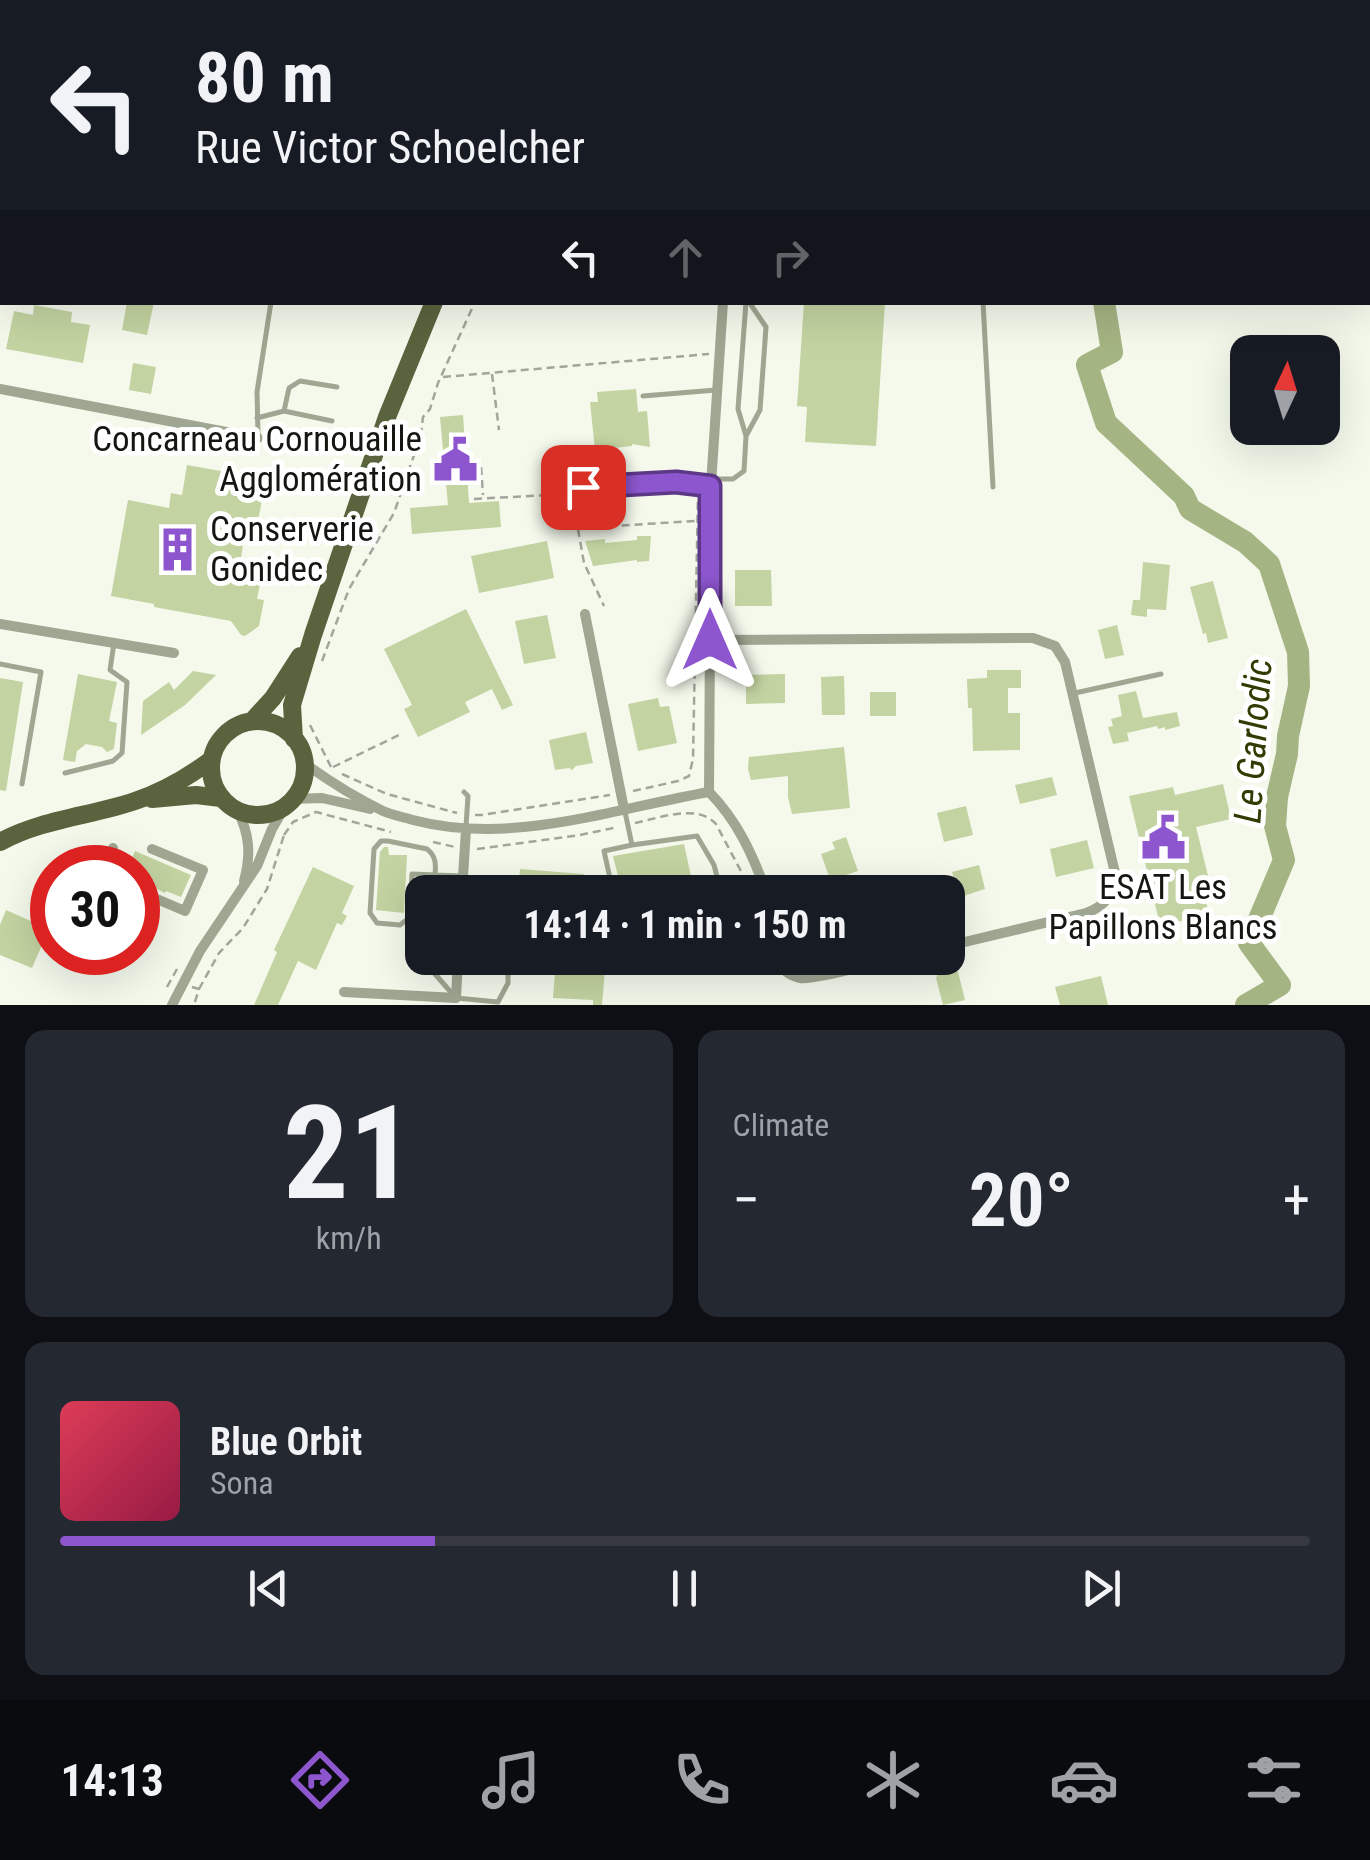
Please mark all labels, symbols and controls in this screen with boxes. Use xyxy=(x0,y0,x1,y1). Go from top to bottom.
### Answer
text: 80 m xyxy=(195,37,334,119)
icon: left xyxy=(30,40,160,170)
text: Rue Victor Schoelcher xyxy=(195,121,585,174)
icon: left xyxy=(553,230,608,285)
icon: ahead xyxy=(658,230,713,285)
icon: right xyxy=(763,230,818,285)
north arrow xyxy=(1230,335,1340,445)
map controls xyxy=(1230,335,1340,445)
place label: Concarneau Cornouaille Agglomération xyxy=(92,419,422,500)
public building icon: Concarneau Cornouaille Agglomération xyxy=(431,435,479,483)
pin xyxy=(541,445,626,530)
icon: arrive xyxy=(556,460,611,515)
place label: Conserverie Gonidec xyxy=(210,509,374,590)
building icon: Conserverie Gonidec xyxy=(153,525,201,573)
position arrow xyxy=(658,588,762,692)
water label: Le Garlodic xyxy=(1225,657,1281,825)
public building icon: ESAT Les Papillons Blancs xyxy=(1139,813,1187,861)
speed limit sign: 30 xyxy=(30,845,160,975)
place label: ESAT Les Papillons Blancs xyxy=(1049,867,1277,948)
text: 14:14 · 1 min · 150 m xyxy=(524,903,846,947)
text: 21 xyxy=(283,1077,414,1230)
text: Climate xyxy=(733,1106,829,1144)
text: 20° xyxy=(969,1156,1074,1244)
text: − xyxy=(733,1168,760,1232)
text: + xyxy=(1283,1168,1310,1232)
text: km/h xyxy=(316,1219,382,1257)
text: Blue Orbit xyxy=(210,1420,362,1464)
text: Sona xyxy=(210,1464,273,1502)
icon: previous xyxy=(241,1561,296,1616)
icon: pause xyxy=(657,1561,712,1616)
icon: next xyxy=(1074,1561,1129,1616)
icon: directions xyxy=(285,1745,355,1815)
icon: music xyxy=(476,1745,546,1815)
icon: phone xyxy=(667,1745,737,1815)
icon: climate xyxy=(858,1745,928,1815)
icon: car xyxy=(1049,1745,1119,1815)
icon: filters xyxy=(1239,1745,1309,1815)
text: 14:13 xyxy=(60,1754,164,1807)

